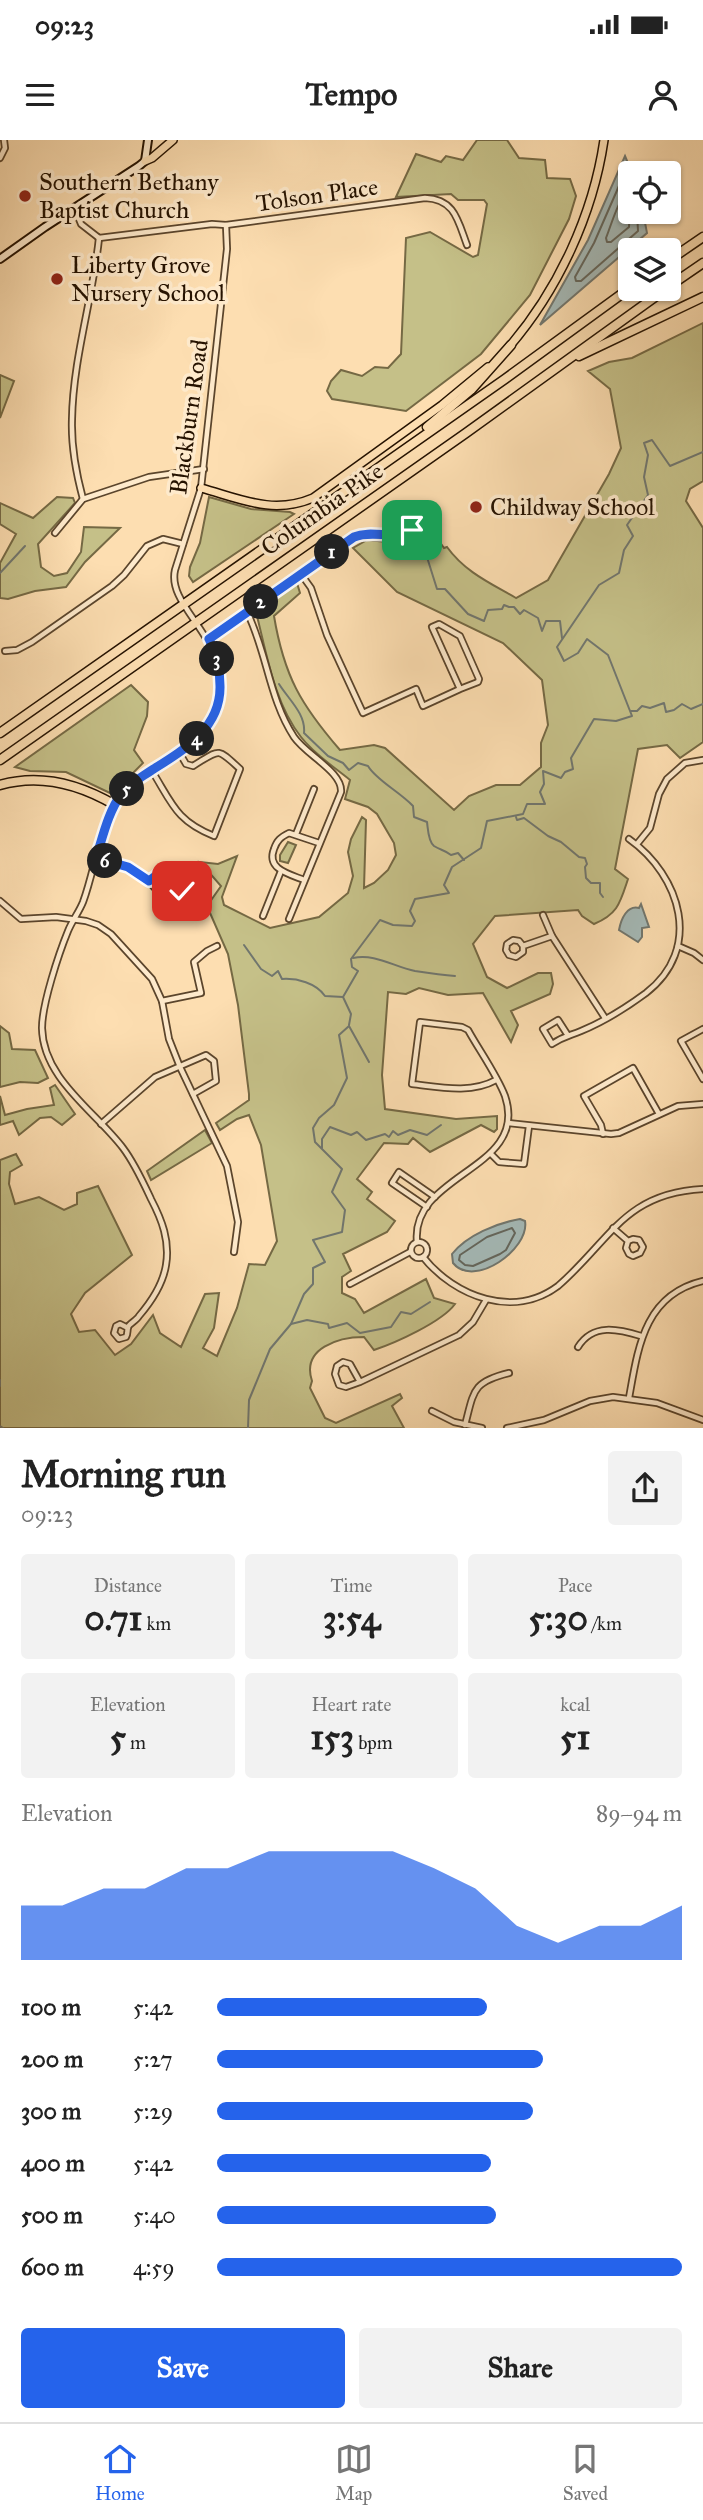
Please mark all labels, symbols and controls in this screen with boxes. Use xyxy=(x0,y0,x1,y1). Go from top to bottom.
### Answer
text: 09:23 xyxy=(35,9,94,41)
text: Tempo xyxy=(306,75,397,114)
icon: menu xyxy=(21,76,59,114)
icon: person xyxy=(644,76,682,114)
map controls xyxy=(618,161,681,301)
button: locate xyxy=(618,161,681,224)
place label: Southern Bethany Baptist Church xyxy=(39,167,219,225)
street label: Tolson Place xyxy=(254,172,380,218)
marker: Southern Bethany Baptist Church xyxy=(17,188,33,204)
button: layers xyxy=(618,238,681,301)
place label: Liberty Grove Nursery School xyxy=(71,250,226,308)
marker: Liberty Grove Nursery School xyxy=(49,271,65,287)
street label: Blackburn Road xyxy=(163,337,215,497)
street label: Columbia Pike xyxy=(255,456,389,562)
place label: Childway School xyxy=(490,492,655,522)
marker: Childway School xyxy=(468,499,484,515)
pin xyxy=(382,500,442,560)
icon: arrive xyxy=(393,511,431,549)
pin: 1 xyxy=(314,534,350,570)
text: 1 xyxy=(328,540,335,563)
pin: 2 xyxy=(244,584,278,620)
text: 2 xyxy=(256,590,265,613)
pin: 3 xyxy=(200,642,234,676)
text: 3 xyxy=(213,647,220,670)
pin: 4 xyxy=(180,722,214,756)
text: 4 xyxy=(191,727,202,750)
pin: 5 xyxy=(110,772,144,806)
text: 5 xyxy=(122,777,131,800)
pin: 6 xyxy=(88,844,122,878)
text: 6 xyxy=(100,849,109,872)
pin xyxy=(152,861,212,921)
icon: check xyxy=(163,872,201,910)
text: Morning run xyxy=(21,1451,226,1497)
button: share xyxy=(608,1451,682,1525)
text: 09:23 xyxy=(21,1500,73,1528)
text: Distance xyxy=(94,1574,162,1597)
text: Time xyxy=(330,1574,373,1597)
text: Pace xyxy=(558,1574,592,1597)
text: 0.71 xyxy=(84,1597,142,1640)
text: 3:54 xyxy=(323,1597,380,1640)
text: 5:30 xyxy=(528,1597,588,1640)
text: km xyxy=(142,1612,171,1635)
text: /km xyxy=(588,1612,622,1635)
text: Elevation xyxy=(90,1693,166,1716)
text: Heart rate xyxy=(312,1693,391,1716)
text: kcal xyxy=(560,1693,590,1716)
text: 5 xyxy=(110,1716,126,1759)
text: 153 xyxy=(310,1716,354,1759)
text: 51 xyxy=(560,1716,590,1759)
text: m xyxy=(126,1731,146,1754)
text: bpm xyxy=(354,1731,393,1754)
text: Elevation xyxy=(21,1799,112,1827)
text: 89–94 m xyxy=(596,1799,682,1827)
text: 100 m xyxy=(21,1993,81,2021)
text: 5:42 xyxy=(133,1993,174,2021)
text: 200 m xyxy=(21,2045,83,2073)
text: 5:27 xyxy=(133,2045,173,2073)
text: 300 m xyxy=(21,2097,81,2125)
text: 5:29 xyxy=(133,2097,173,2125)
text: 400 m xyxy=(21,2149,85,2177)
text: 5:42 xyxy=(133,2149,174,2177)
text: 500 m xyxy=(21,2201,83,2229)
text: 5:40 xyxy=(133,2201,176,2229)
text: 600 m xyxy=(21,2253,84,2281)
text: 4:59 xyxy=(133,2253,175,2281)
button: Save xyxy=(21,2328,345,2408)
button: Share xyxy=(359,2328,682,2408)
tab: Home xyxy=(95,2440,145,2505)
tab: Map xyxy=(335,2440,373,2505)
tab: Saved xyxy=(563,2440,608,2505)

